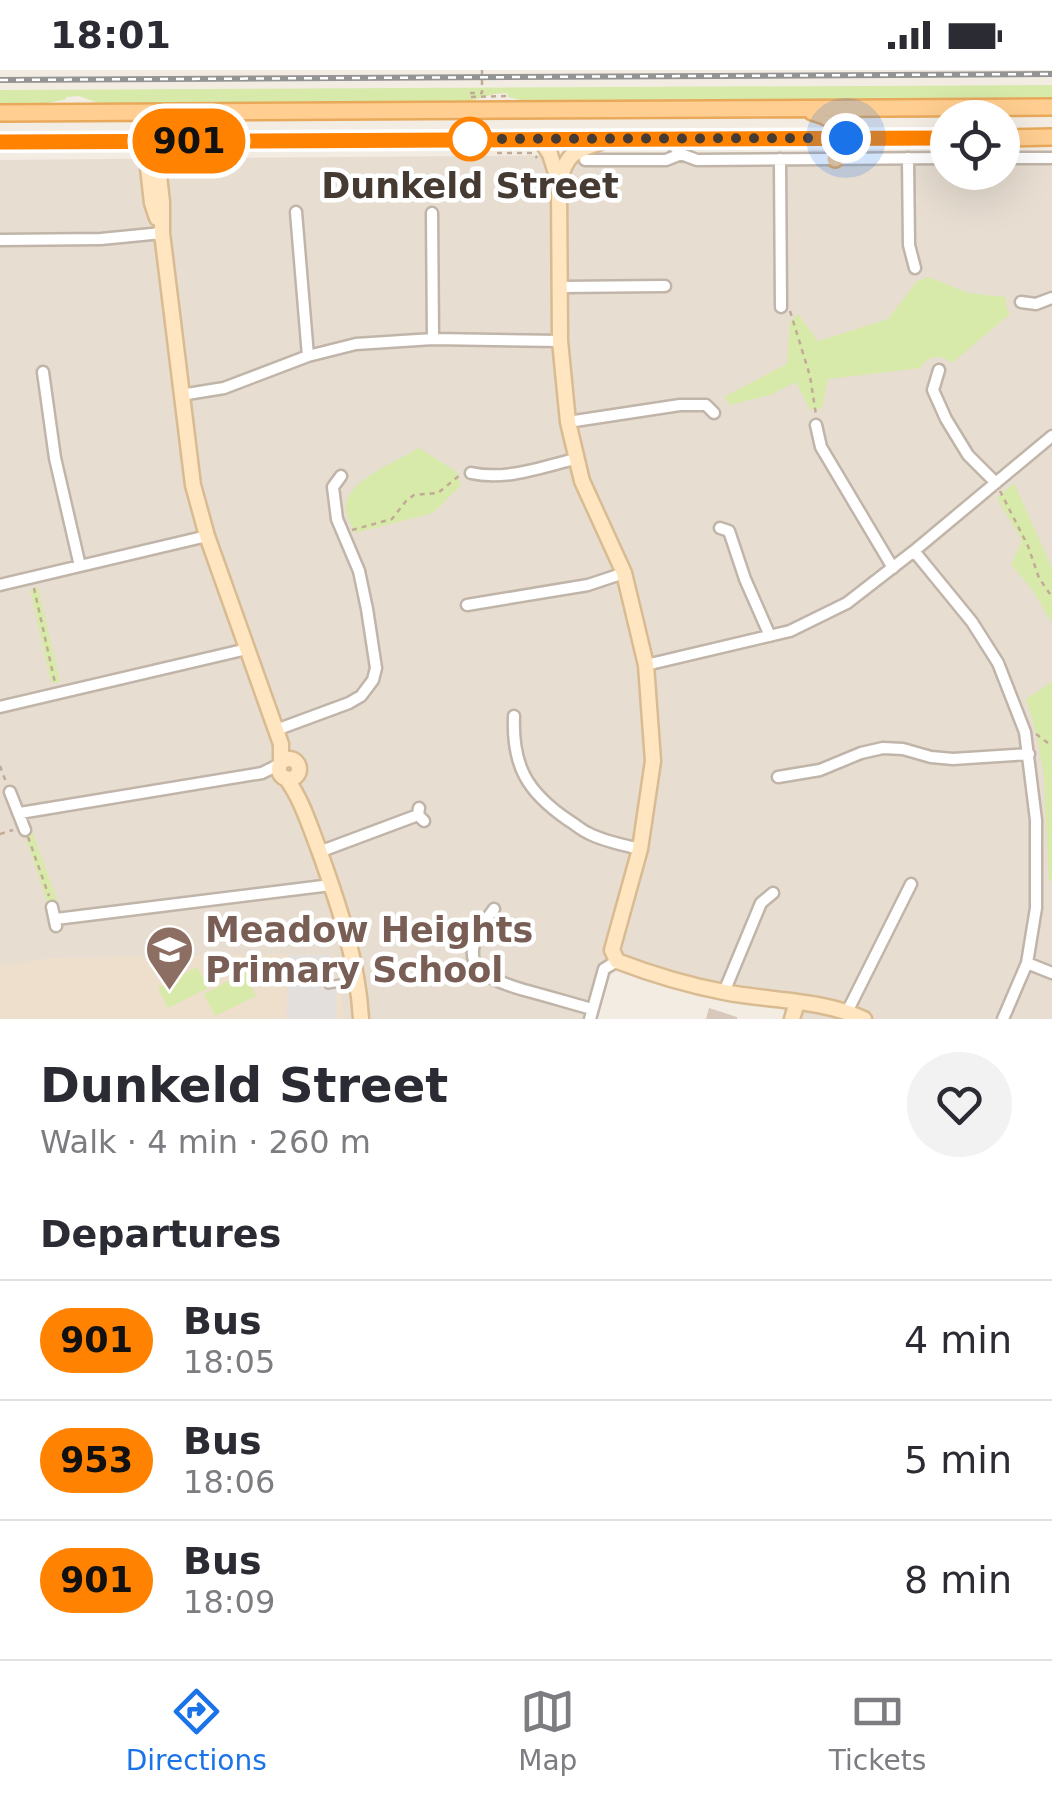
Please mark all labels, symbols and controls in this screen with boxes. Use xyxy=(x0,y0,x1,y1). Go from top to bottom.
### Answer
text: 18:01 xyxy=(50,13,171,57)
map controls xyxy=(930,100,1020,190)
button: locate xyxy=(930,100,1020,190)
line badge: 901 xyxy=(132,108,246,174)
your location xyxy=(821,113,871,163)
marker: Dunkeld Street xyxy=(449,118,491,160)
text: 901 xyxy=(152,121,226,161)
place label: Dunkeld Street xyxy=(321,166,619,206)
place label: Meadow Heights Primary School xyxy=(205,910,533,990)
school or university icon: Meadow Heights Primary School xyxy=(144,924,196,992)
button: heart xyxy=(907,1052,1012,1157)
text: Dunkeld Street xyxy=(40,1057,448,1113)
text: Walk · 4 min · 260 m xyxy=(40,1123,371,1161)
text: Departures xyxy=(40,1212,281,1256)
text: Bus xyxy=(183,1299,262,1343)
text: 4 min xyxy=(904,1318,1012,1362)
text: 901 xyxy=(60,1320,133,1360)
text: 18:05 xyxy=(183,1343,275,1381)
text: Bus xyxy=(183,1419,262,1463)
text: 5 min xyxy=(904,1438,1012,1482)
text: 953 xyxy=(60,1440,133,1480)
text: 18:06 xyxy=(183,1463,275,1501)
text: Bus xyxy=(183,1539,262,1583)
text: 8 min xyxy=(904,1558,1012,1602)
text: 901 xyxy=(60,1560,133,1600)
text: 18:09 xyxy=(183,1583,275,1621)
tab: Directions xyxy=(126,1684,267,1777)
tab: Map xyxy=(518,1684,577,1777)
tab: Tickets xyxy=(829,1684,926,1777)

